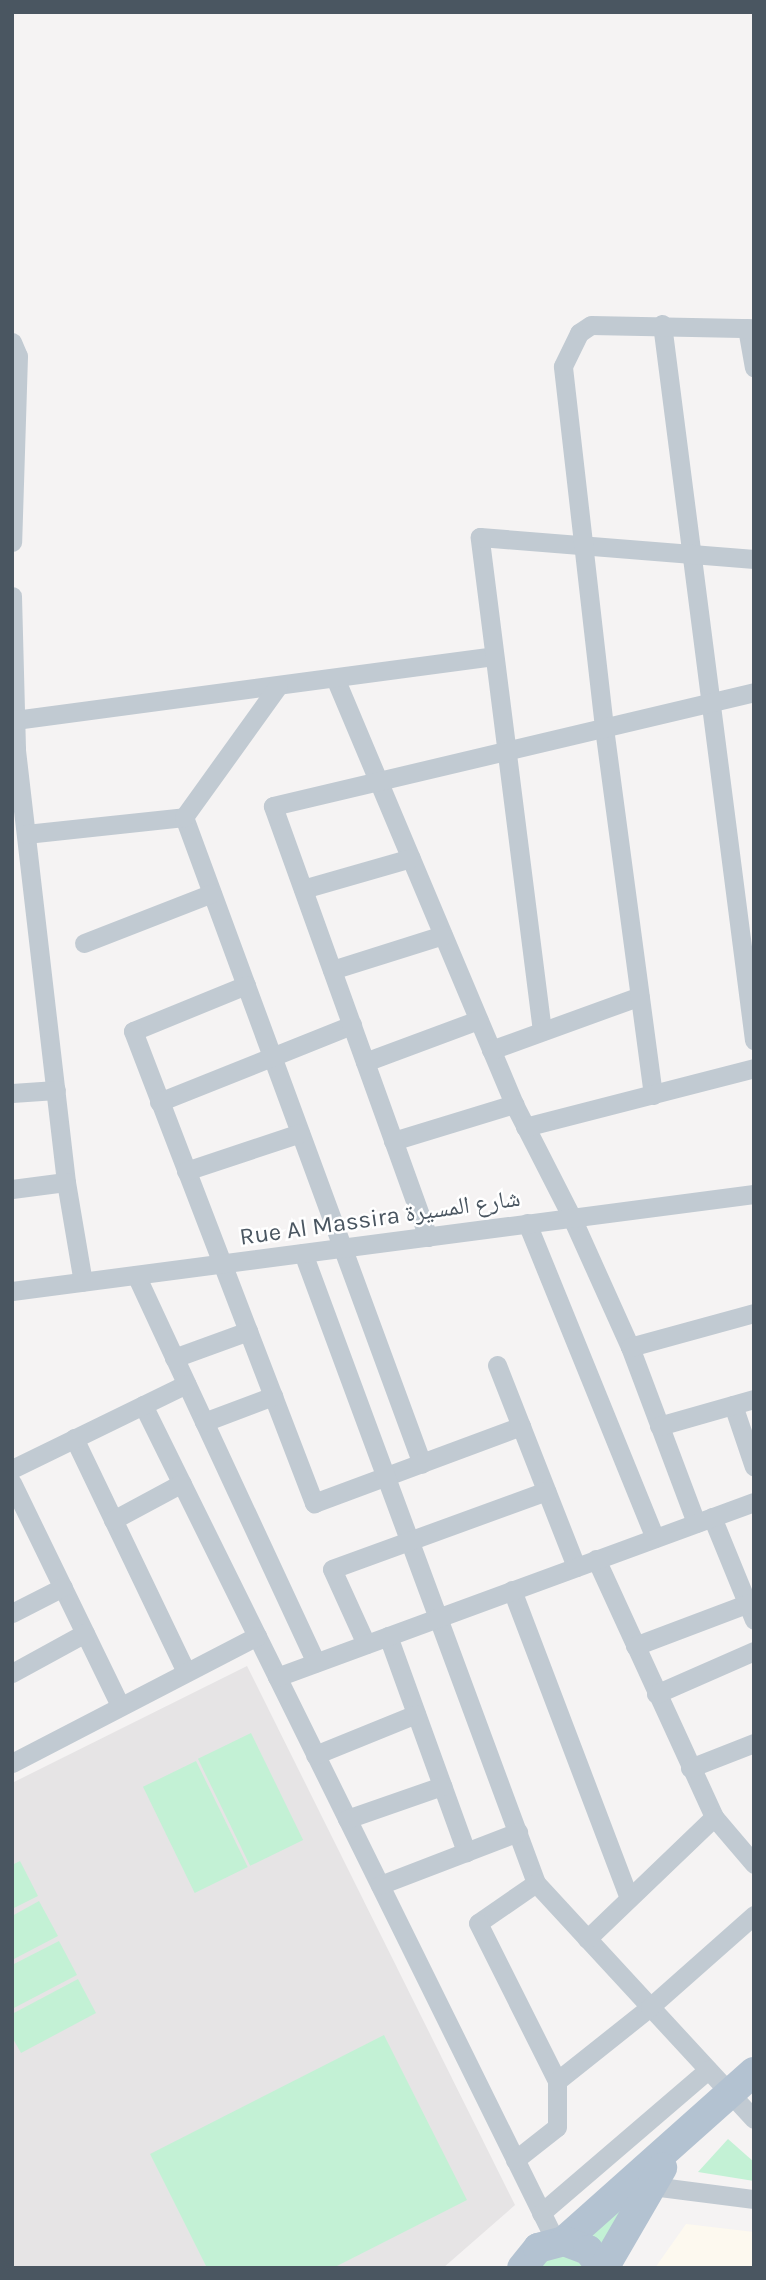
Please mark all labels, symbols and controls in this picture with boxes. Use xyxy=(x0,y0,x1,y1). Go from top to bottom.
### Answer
street label: Rue Al Massira شارع المسيرة xyxy=(238,1184,522,1252)

